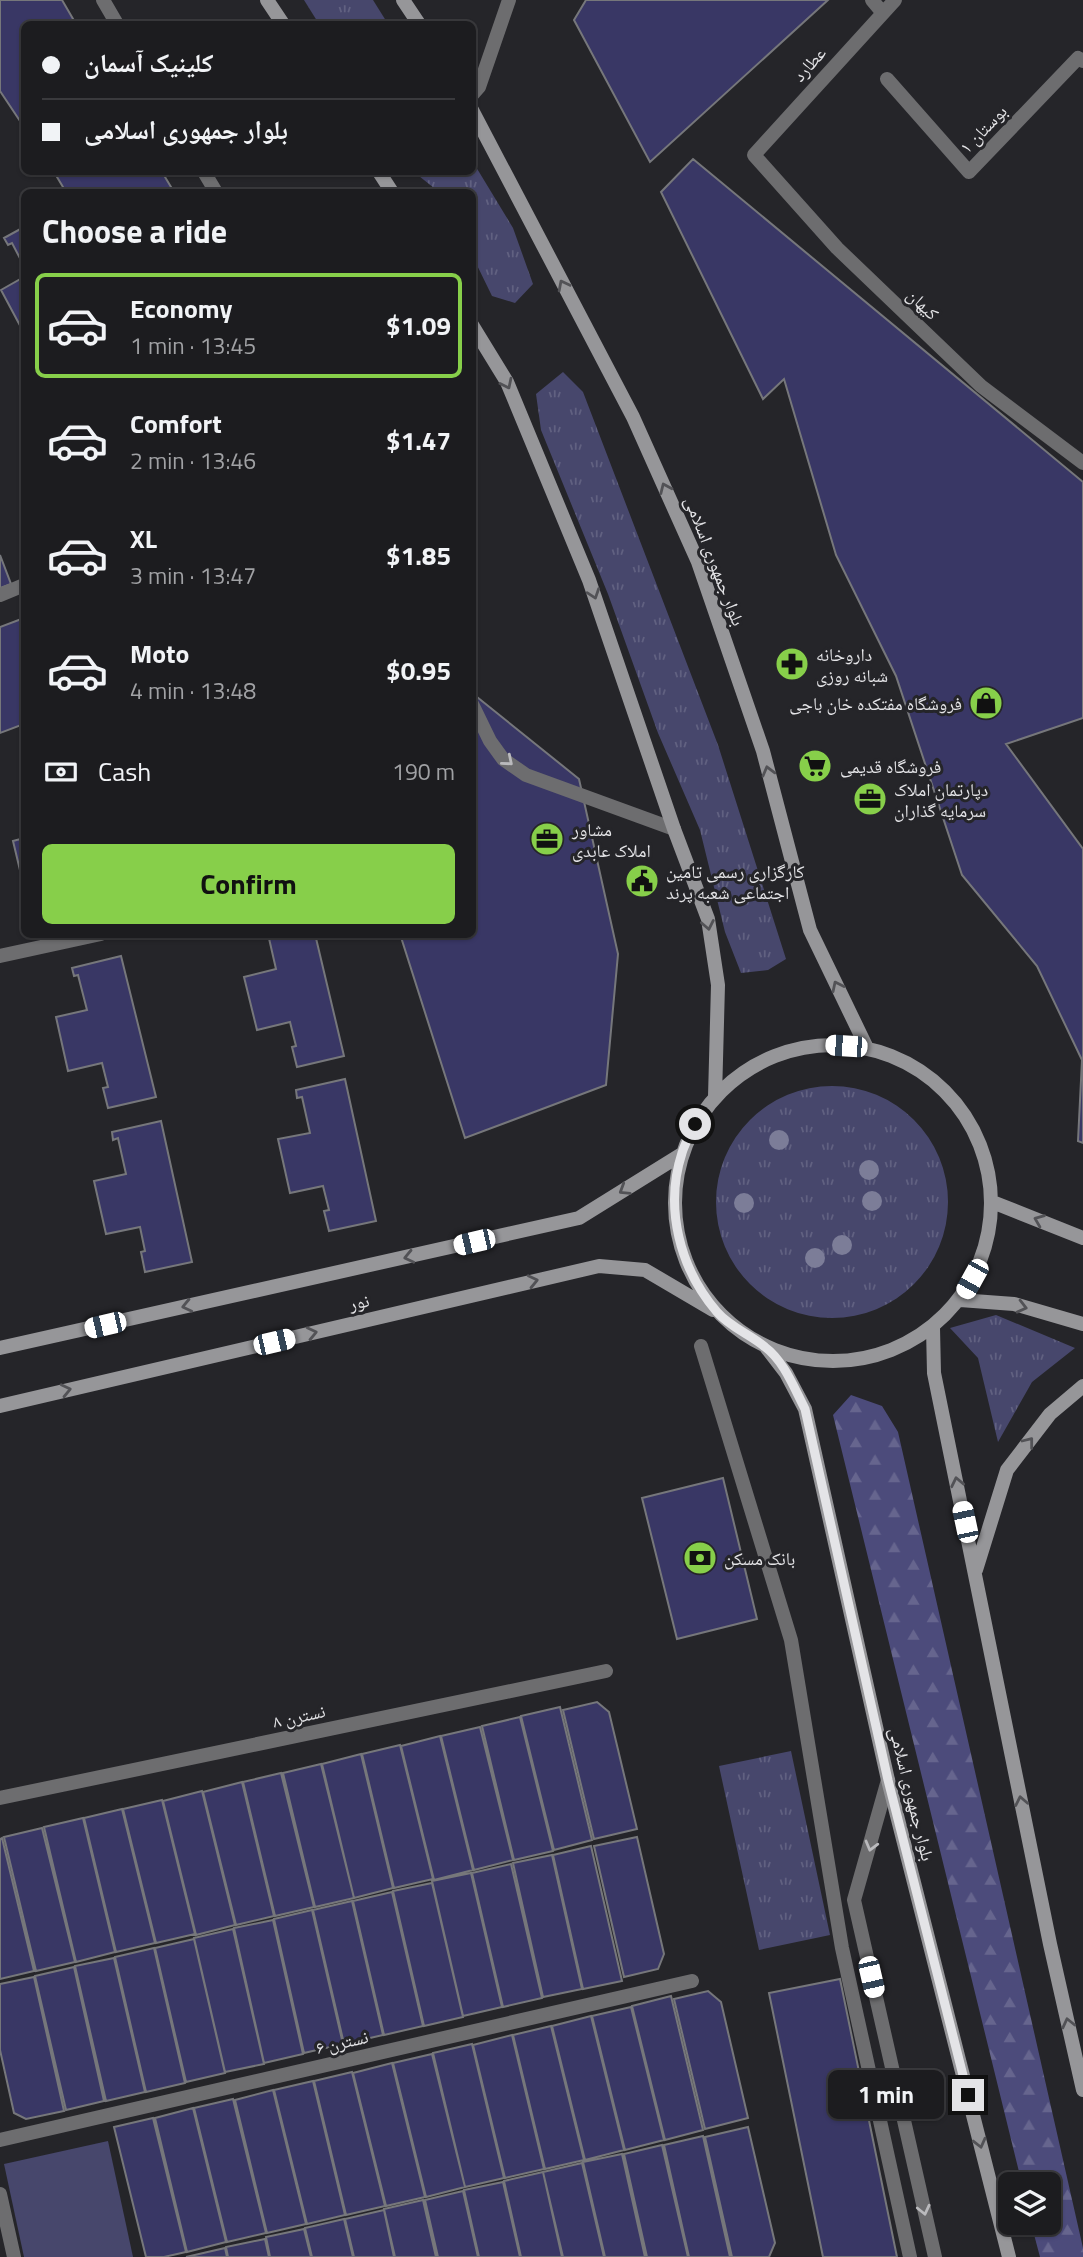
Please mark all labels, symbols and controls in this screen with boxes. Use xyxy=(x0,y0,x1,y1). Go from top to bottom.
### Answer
street label: عطارد xyxy=(786,40,832,88)
text: کلینیک آسمان xyxy=(84,43,213,82)
street label: بوستان ۱ xyxy=(953,98,1013,160)
text: بلوار جمهوری اسلامی xyxy=(84,110,288,149)
text: Choose a ride xyxy=(42,207,227,255)
one-way arrow xyxy=(558,280,572,292)
street label: کیهان xyxy=(901,282,946,327)
text: Economy xyxy=(130,289,232,328)
icon: car xyxy=(46,294,109,357)
text: $1.09 xyxy=(386,306,451,345)
text: 1 min · 13:45 xyxy=(130,328,256,363)
one-way arrow xyxy=(499,377,513,389)
text: Comfort xyxy=(130,404,222,443)
icon: car xyxy=(46,409,109,472)
text: $1.47 xyxy=(386,421,451,460)
text: 2 min · 13:46 xyxy=(130,443,256,478)
one-way arrow xyxy=(659,483,673,495)
street label: بلوار جمهوری اسلامی xyxy=(678,492,752,630)
text: XL xyxy=(130,519,157,558)
icon: car xyxy=(46,524,109,587)
text: $1.85 xyxy=(386,536,451,575)
text: 3 min · 13:47 xyxy=(130,558,256,593)
one-way arrow xyxy=(586,588,600,600)
text: Moto xyxy=(130,634,189,673)
icon: car xyxy=(46,639,109,702)
place label: داروخانه شبانه روزی xyxy=(816,641,888,689)
pharmacy icon: داروخانه شبانه روزی xyxy=(773,645,811,683)
text: $0.95 xyxy=(386,651,451,690)
text: 4 min · 13:48 xyxy=(130,673,256,708)
shop icon: فروشگاه مفتکده خان باجی xyxy=(967,684,1005,722)
place label: فروشگاه مفتکده خان باجی xyxy=(789,690,962,717)
supermarket icon: فروشگاه قدیمی xyxy=(796,747,834,785)
text: Cash xyxy=(98,752,151,791)
icon: cash xyxy=(42,753,80,791)
one-way arrow xyxy=(499,753,512,765)
place label: فروشگاه قدیمی xyxy=(840,753,941,780)
text: 190 m xyxy=(392,754,455,789)
one-way arrow xyxy=(762,765,776,777)
place label: دپارتمان املاک سرمایه گذاران xyxy=(894,776,988,824)
office icon: دپارتمان املاک سرمایه گذاران xyxy=(851,780,889,818)
place label: مشاور املاک عابدی xyxy=(571,816,651,864)
office icon: مشاور املاک عابدی xyxy=(528,820,566,858)
button: Confirm xyxy=(42,844,455,924)
place label: کارگزاری رسمی تامین اجتماعی شعبه پرند xyxy=(666,858,805,906)
public building icon: کارگزاری رسمی تامین اجتماعی شعبه پرند xyxy=(623,862,661,900)
one-way arrow xyxy=(700,919,715,931)
one-way arrow xyxy=(832,981,846,993)
car xyxy=(825,1034,868,1058)
route start xyxy=(679,1108,711,1140)
one-way arrow xyxy=(619,1182,632,1195)
one-way arrow xyxy=(1033,1215,1045,1229)
car xyxy=(452,1227,497,1257)
one-way arrow xyxy=(403,1248,415,1263)
car xyxy=(953,1256,992,1302)
one-way arrow xyxy=(527,1275,539,1289)
street label: نور xyxy=(345,1287,372,1318)
one-way arrow xyxy=(181,1298,193,1313)
one-way arrow xyxy=(1016,1299,1028,1313)
car xyxy=(83,1310,128,1340)
car xyxy=(252,1327,297,1357)
one-way arrow xyxy=(306,1327,318,1341)
one-way arrow xyxy=(60,1384,72,1399)
one-way arrow xyxy=(1020,1437,1033,1449)
one-way arrow xyxy=(950,1476,965,1488)
car xyxy=(951,1499,980,1545)
bank icon: بانک مسکن xyxy=(681,1539,719,1577)
place label: بانک مسکن xyxy=(724,1545,795,1572)
street label: نسترن ۸ xyxy=(270,1697,328,1735)
street label: بلوار جمهوری اسلامی xyxy=(882,1724,942,1864)
one-way arrow xyxy=(1015,1795,1030,1807)
one-way arrow xyxy=(864,1840,879,1852)
car xyxy=(857,1954,886,2000)
one-way arrow xyxy=(1062,2018,1076,2030)
street label: نسترن ۶ xyxy=(313,2023,371,2061)
callout: 1 min xyxy=(828,2070,944,2120)
text: 1 min xyxy=(858,2077,914,2112)
route end xyxy=(952,2079,984,2111)
one-way arrow xyxy=(972,2137,986,2149)
map controls xyxy=(998,2172,1061,2235)
button: layers xyxy=(998,2172,1061,2235)
one-way arrow xyxy=(916,2204,930,2216)

